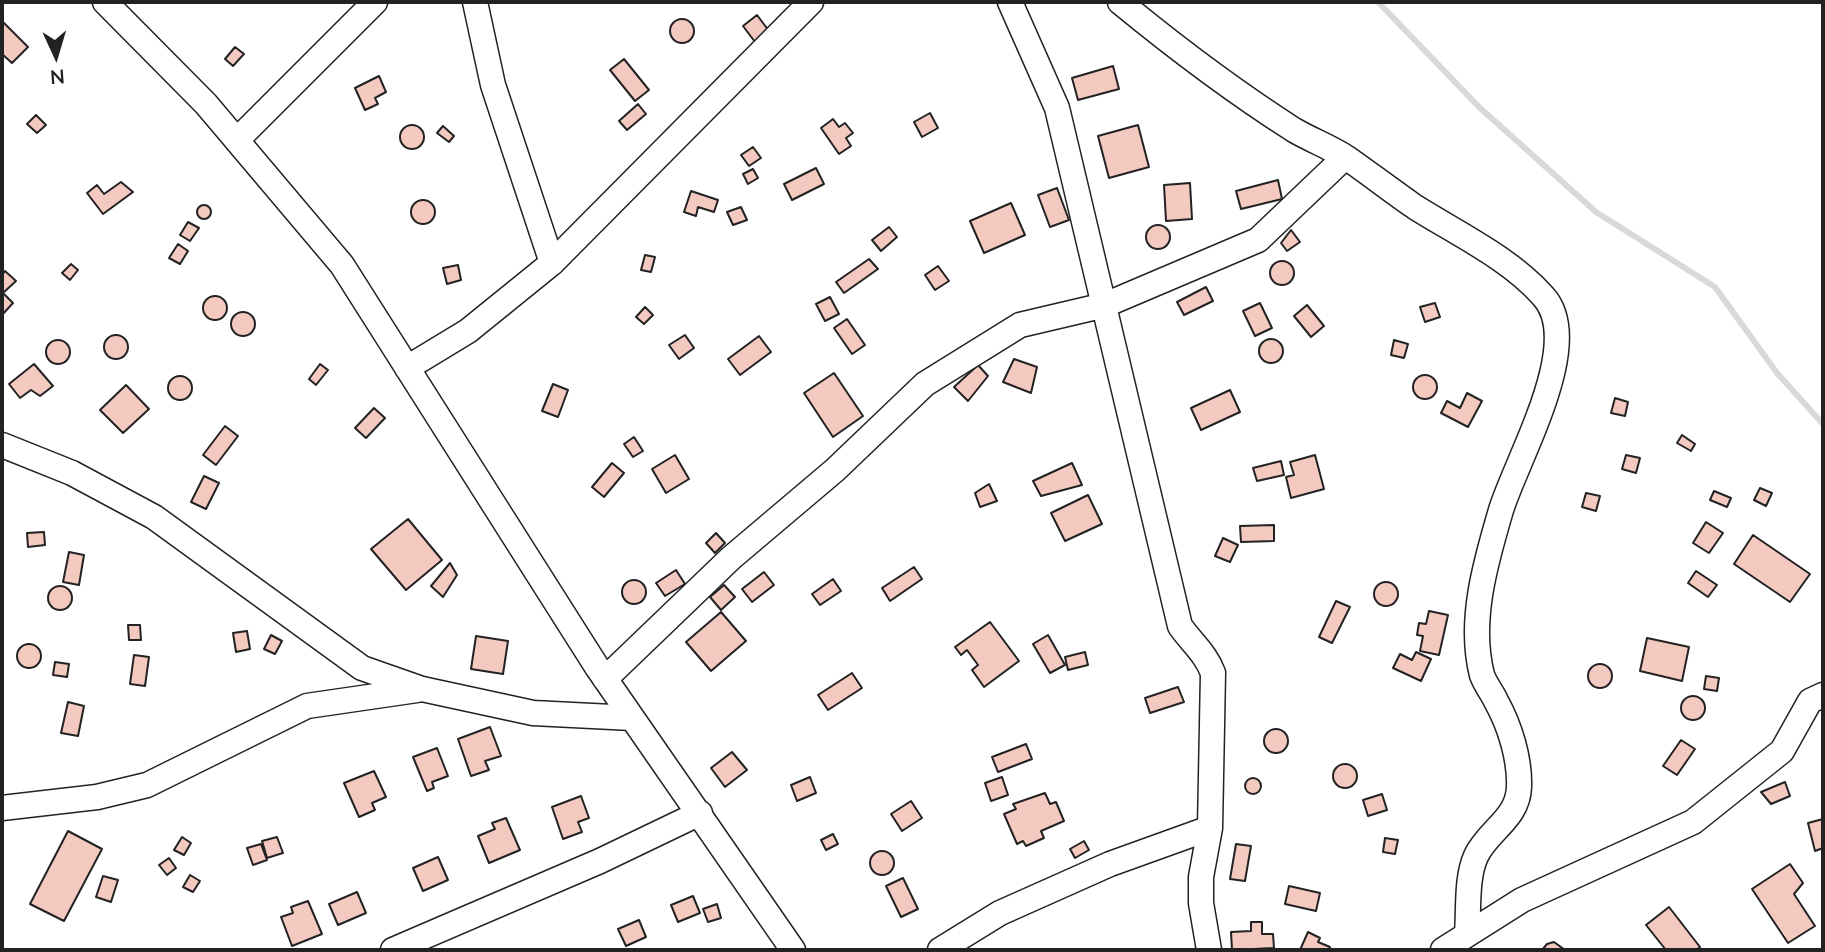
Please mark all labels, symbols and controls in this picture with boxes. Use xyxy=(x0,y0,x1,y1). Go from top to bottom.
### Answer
north arrow xyxy=(21,21,91,91)
text: N xyxy=(49,65,66,89)

